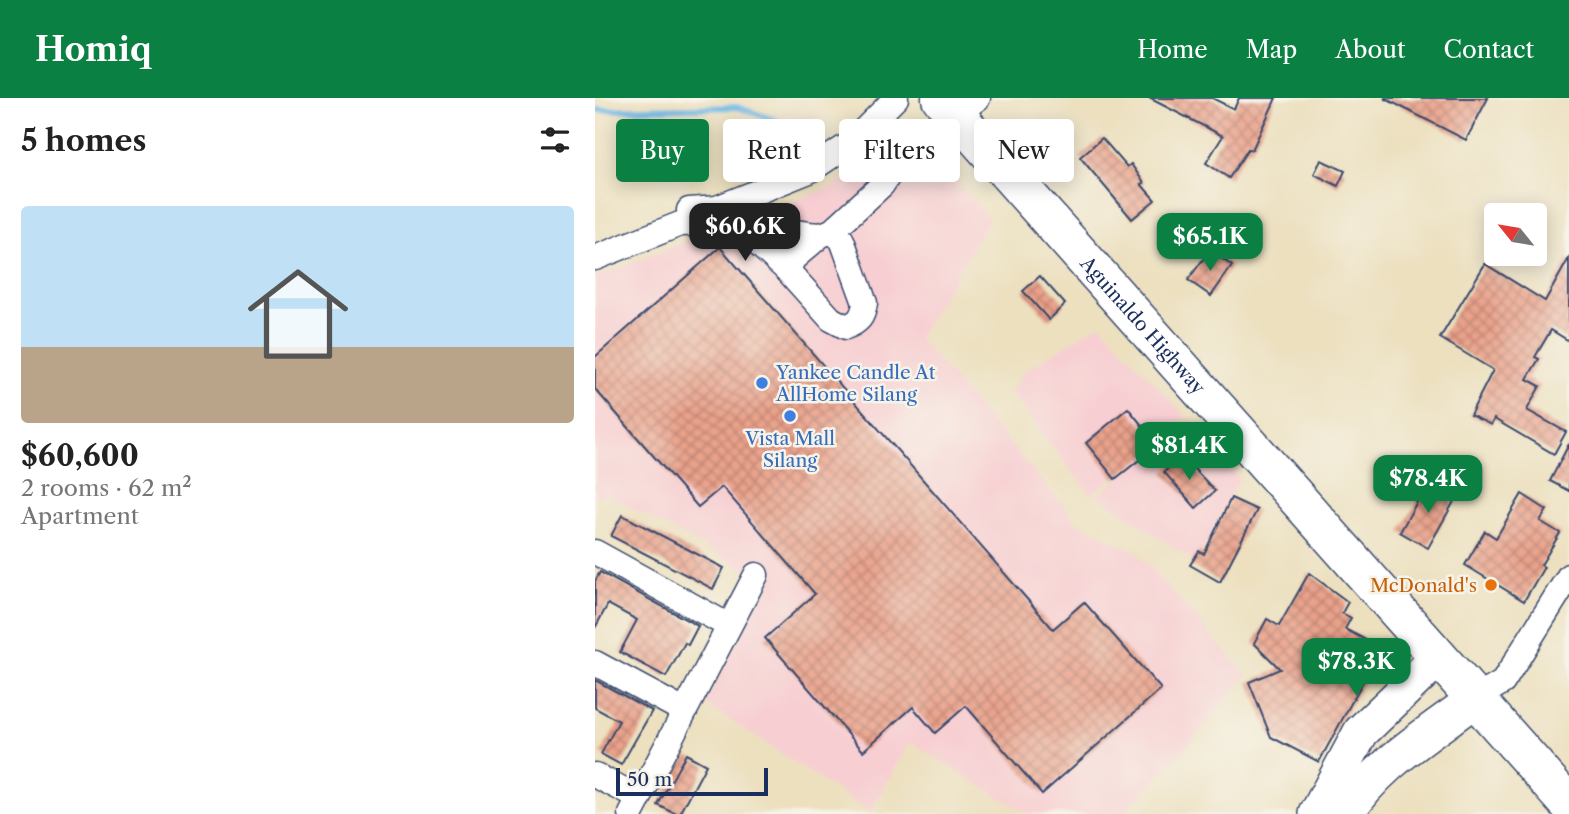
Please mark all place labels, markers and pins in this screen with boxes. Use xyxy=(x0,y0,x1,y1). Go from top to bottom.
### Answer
pin: $60.6K xyxy=(688,204,802,263)
pin: $65.1K xyxy=(1153,214,1267,273)
place label: Yankee Candle At AllHome Silang xyxy=(775,361,936,406)
marker: Yankee Candle At AllHome Silang xyxy=(754,375,770,391)
marker: Vista Mall Silang xyxy=(782,408,798,424)
pin: $81.4K xyxy=(1132,422,1246,482)
place label: Vista Mall Silang xyxy=(744,427,835,472)
pin: $78.4K xyxy=(1371,456,1485,515)
place label: McDonald's xyxy=(1370,574,1477,597)
marker: McDonald's xyxy=(1483,577,1499,593)
pin: $78.3K xyxy=(1299,638,1413,698)

